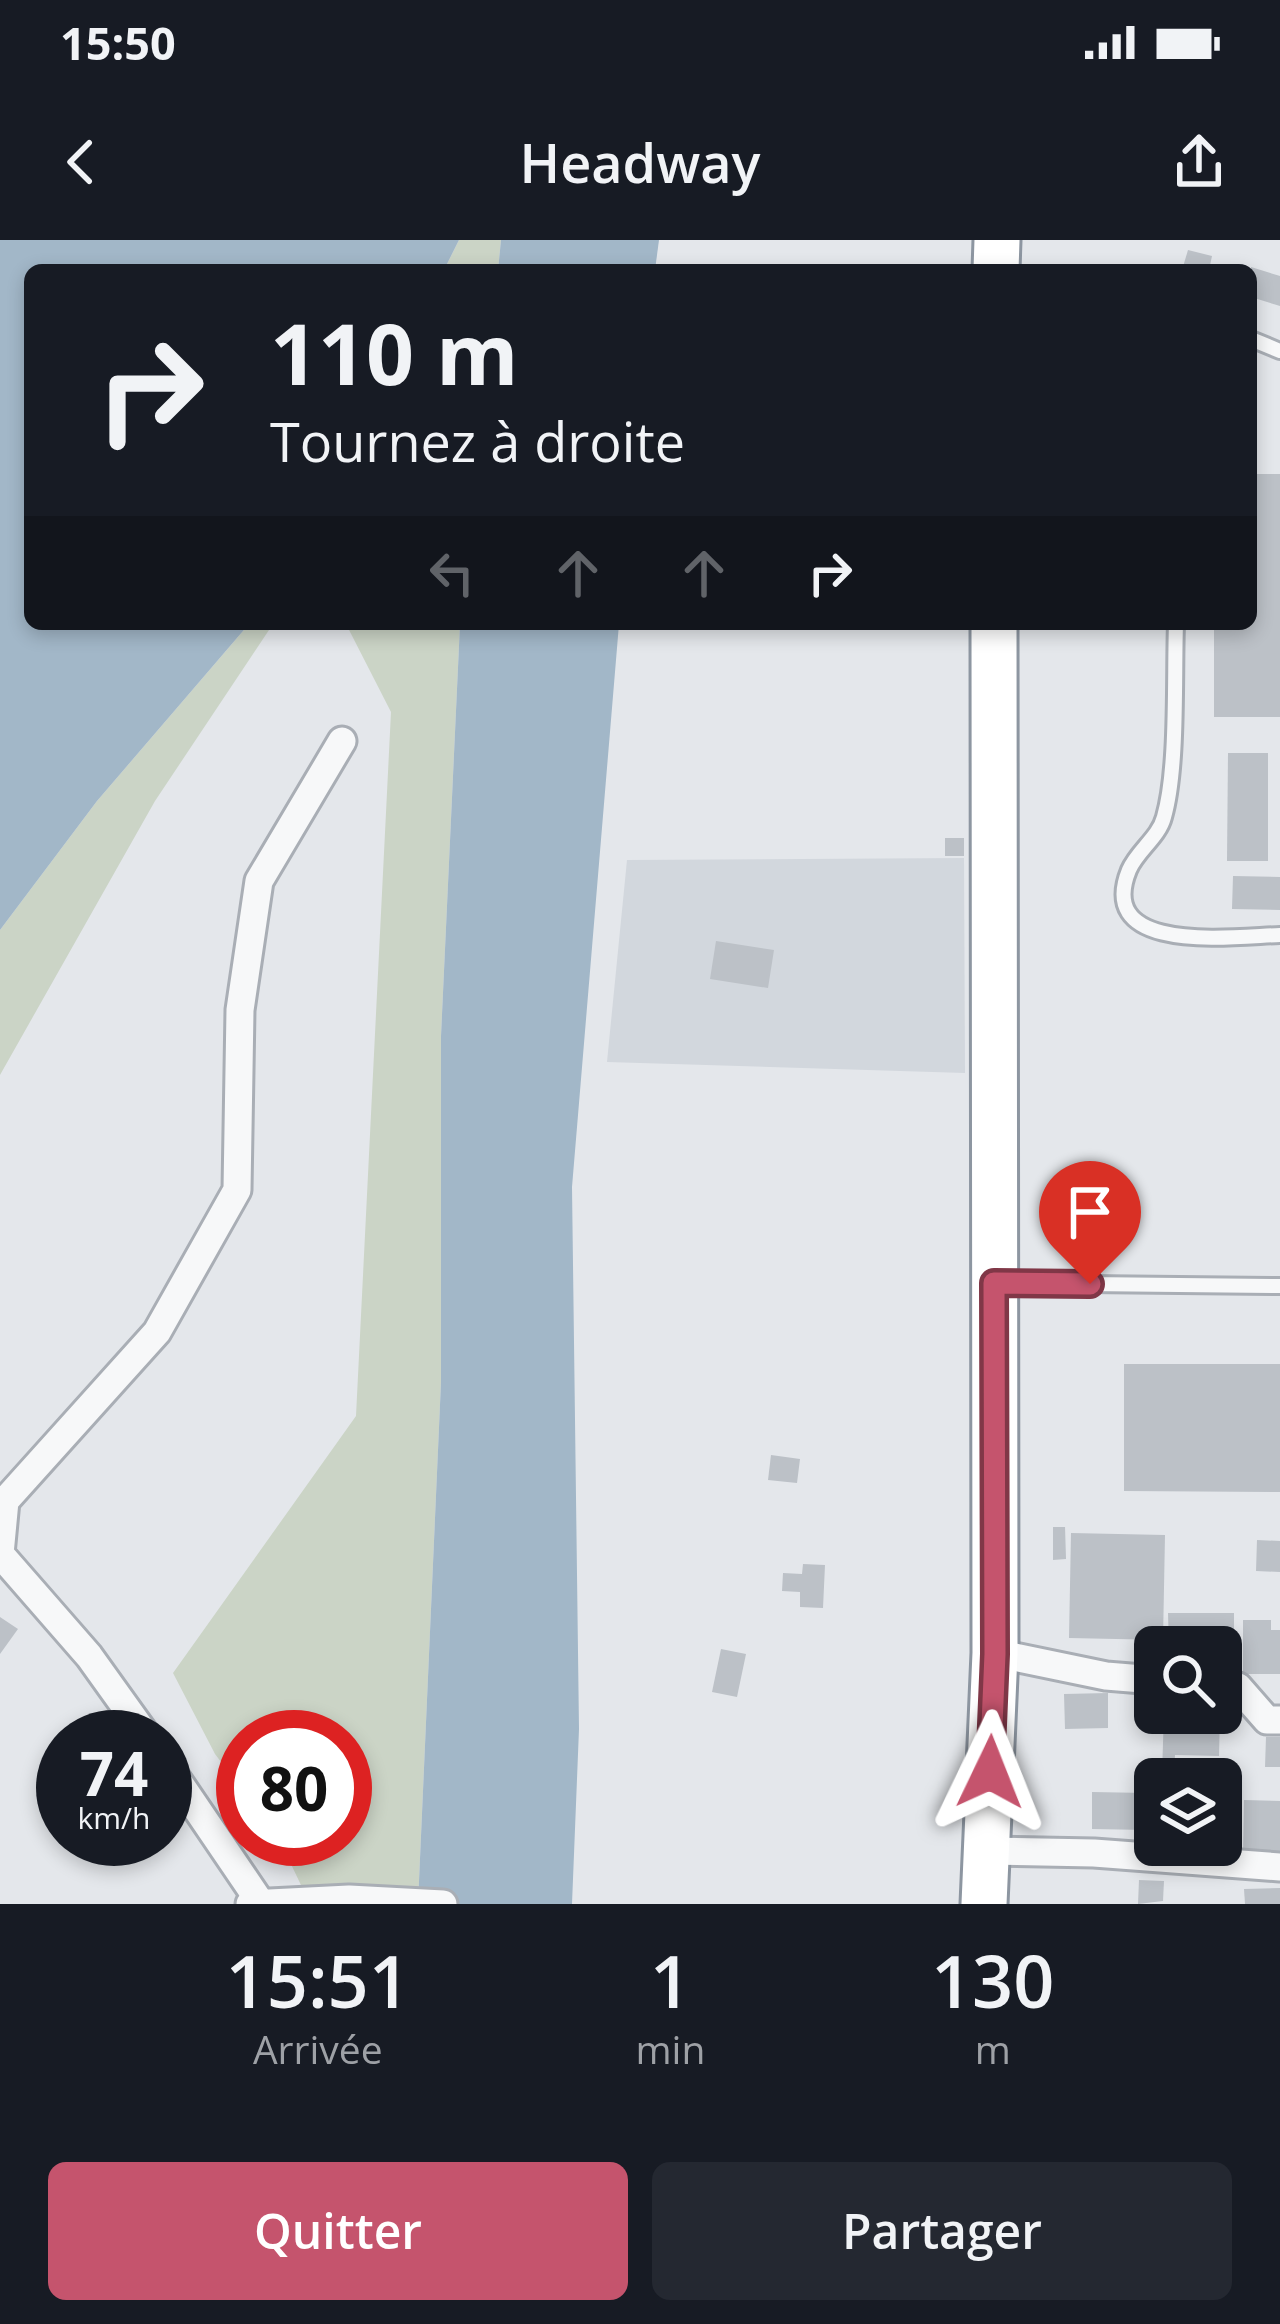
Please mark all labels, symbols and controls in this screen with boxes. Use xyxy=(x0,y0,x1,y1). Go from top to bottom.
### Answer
text: 15:50 xyxy=(60,12,176,73)
text: Headway xyxy=(520,125,760,199)
icon: back xyxy=(48,129,114,195)
icon: share xyxy=(1166,129,1232,195)
text: 110 m xyxy=(270,295,518,410)
icon: right xyxy=(72,312,228,468)
text: Tournez à droite xyxy=(270,404,685,478)
icon: left xyxy=(419,540,485,606)
icon: ahead xyxy=(545,540,611,606)
icon: ahead xyxy=(671,540,737,606)
icon: right xyxy=(797,540,863,606)
pin xyxy=(1039,1161,1141,1284)
icon: arrive xyxy=(1057,1179,1123,1245)
map controls xyxy=(1134,1626,1242,1866)
button: search xyxy=(1134,1626,1242,1734)
position arrow xyxy=(927,1709,1053,1835)
speed limit sign: 80 xyxy=(216,1710,372,1866)
text: 74 xyxy=(80,1732,148,1814)
button: layers xyxy=(1134,1758,1242,1866)
text: km/h xyxy=(78,1797,150,1838)
text: 15:51 xyxy=(226,1931,410,2029)
text: 1 xyxy=(650,1931,691,2029)
text: 130 xyxy=(931,1931,1054,2029)
text: Arrivée xyxy=(253,2022,383,2075)
text: min xyxy=(636,2022,705,2075)
text: m xyxy=(975,2022,1011,2075)
button: Quitter xyxy=(48,2162,628,2300)
button: Partager xyxy=(652,2162,1232,2300)

